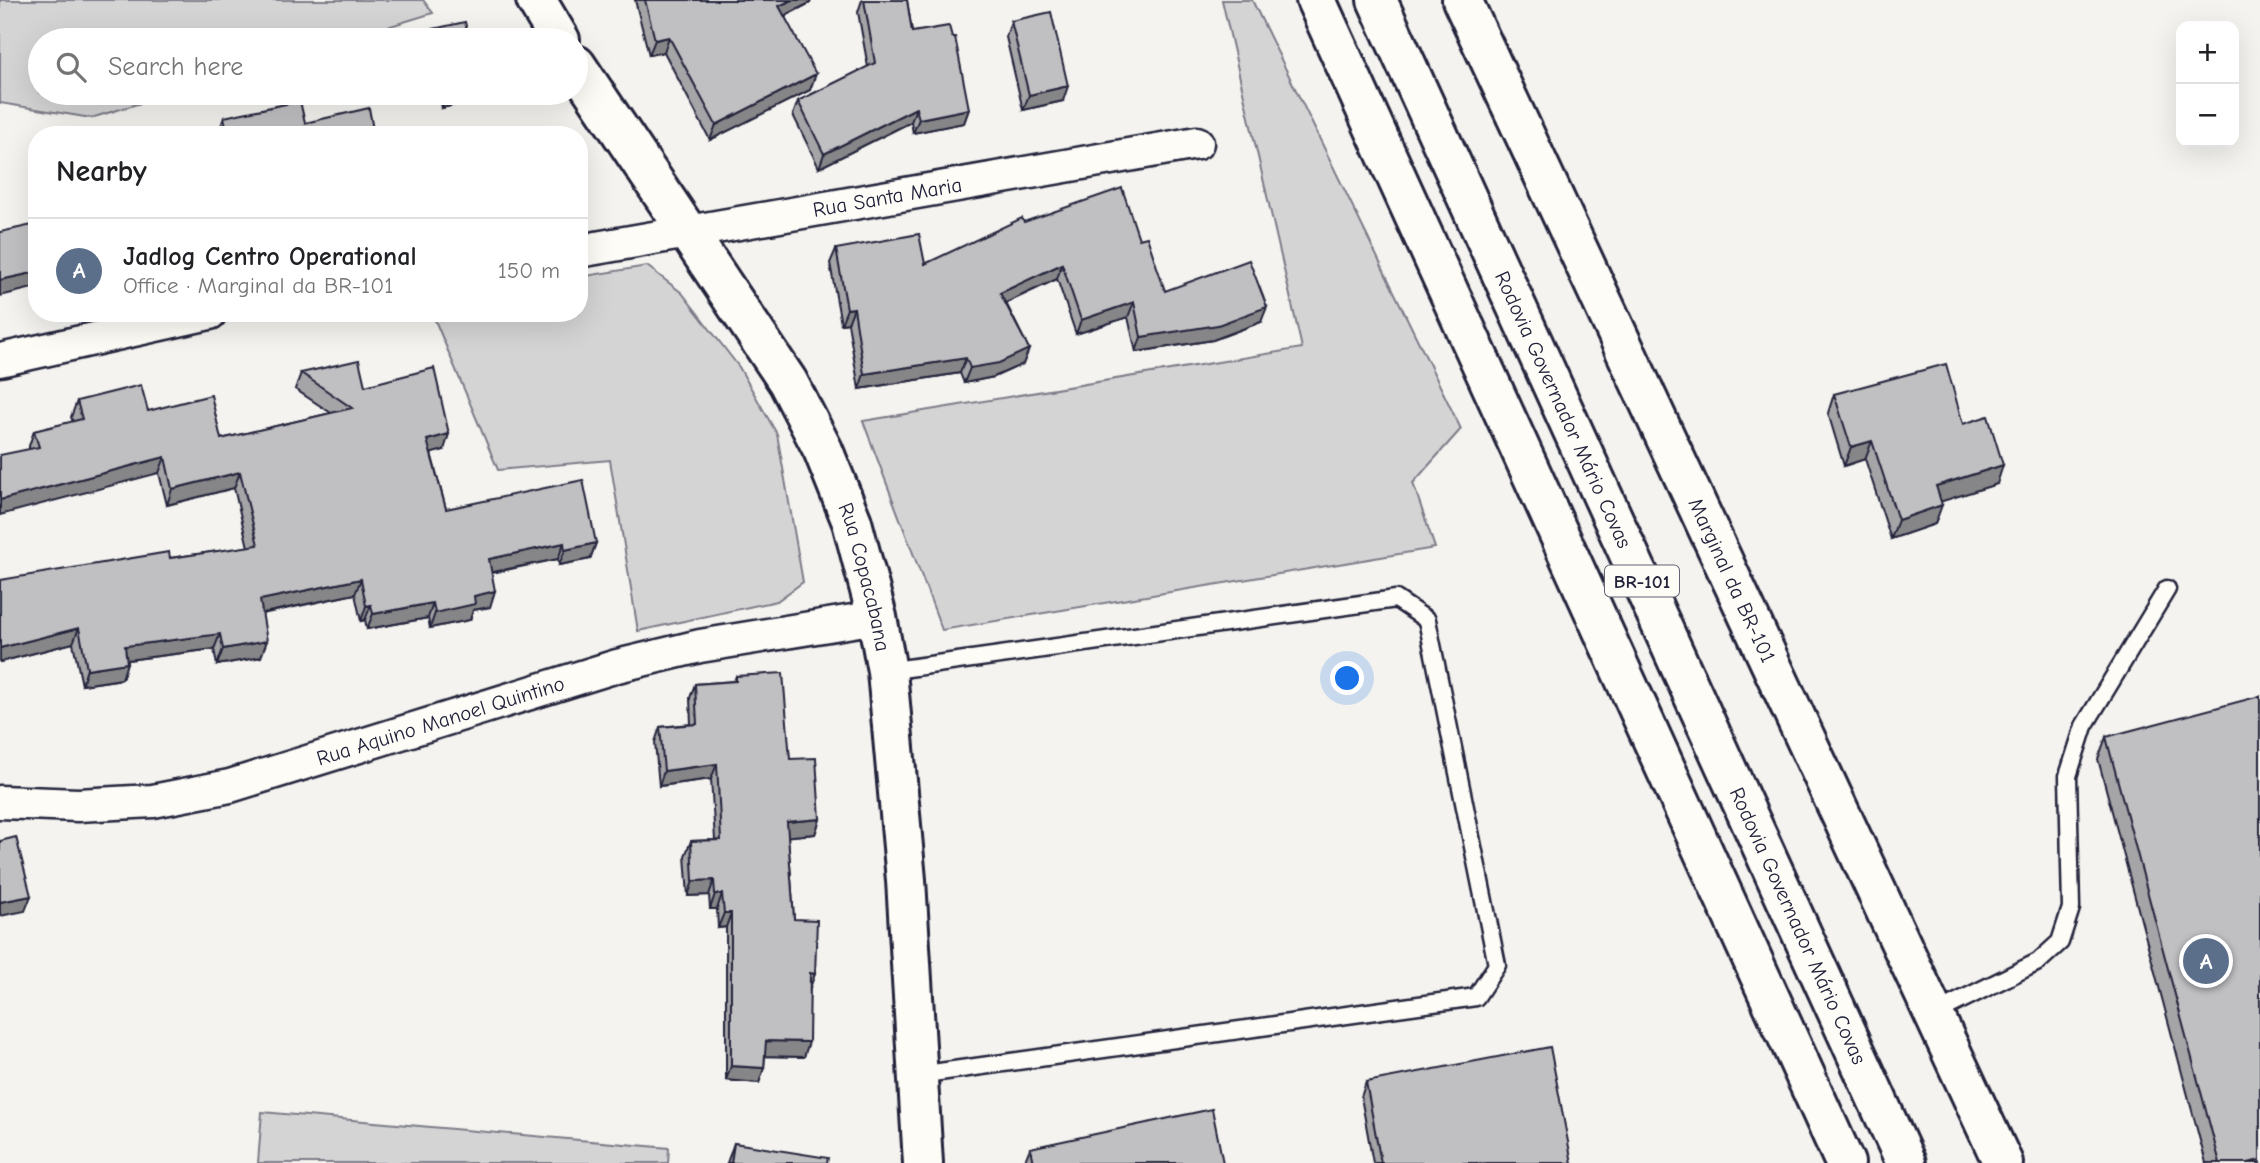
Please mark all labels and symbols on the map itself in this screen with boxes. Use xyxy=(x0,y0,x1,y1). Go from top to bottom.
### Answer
street label: Rua Santa Maria xyxy=(811,172,964,222)
street label: Rodovia Governador Mário Covas xyxy=(1490,267,1637,552)
street label: Marginal da BR-101 xyxy=(1683,494,1780,666)
street label: Rua Copacabana xyxy=(833,499,895,653)
road number: BR-101 xyxy=(1605,566,1679,596)
your location xyxy=(1330,661,1364,695)
street label: Rua Aquino Manoel Quintino xyxy=(314,671,567,770)
street label: Rodovia Governador Mário Covas xyxy=(1725,784,1871,1068)
pin: A xyxy=(2183,935,2229,987)

